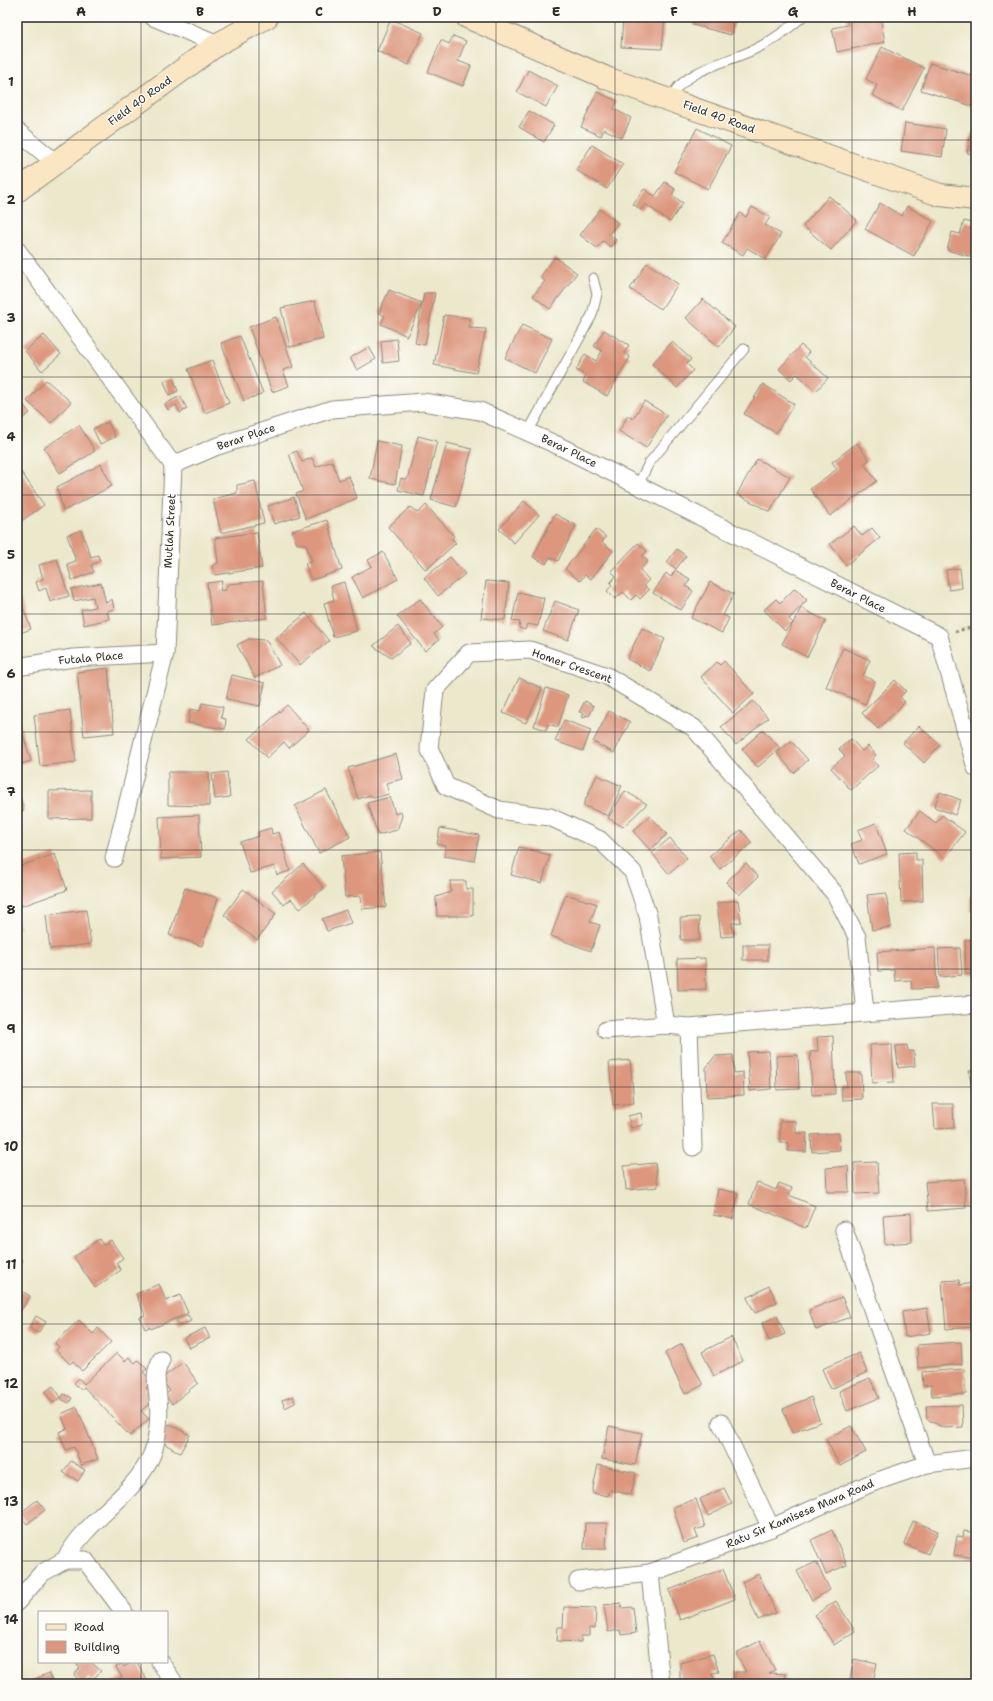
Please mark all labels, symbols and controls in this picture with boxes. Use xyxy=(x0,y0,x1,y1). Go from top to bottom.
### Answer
text: A xyxy=(76,3,86,20)
text: B xyxy=(196,3,204,20)
text: C xyxy=(315,3,323,20)
text: D xyxy=(432,3,442,20)
text: E xyxy=(552,3,561,20)
text: F xyxy=(670,3,678,20)
text: G xyxy=(788,3,799,20)
text: H xyxy=(907,3,917,20)
text: 1 xyxy=(8,73,14,90)
street label: Field 40 Road xyxy=(105,73,175,129)
street label: Field 40 Road xyxy=(681,97,757,137)
text: 2 xyxy=(6,191,16,208)
text: 3 xyxy=(6,309,16,326)
street label: Berar Place xyxy=(215,420,277,454)
text: 4 xyxy=(6,428,16,445)
street label: Berar Place xyxy=(538,431,600,471)
street label: Mutlah Street xyxy=(161,493,179,569)
text: 5 xyxy=(7,546,15,563)
street label: Berar Place xyxy=(828,576,888,616)
street label: Homer Crescent xyxy=(530,645,614,687)
street label: Futala Place xyxy=(58,648,124,668)
text: 6 xyxy=(6,665,16,682)
text: 7 xyxy=(6,783,16,800)
text: 8 xyxy=(6,901,16,918)
text: 9 xyxy=(6,1020,16,1037)
text: 10 xyxy=(4,1138,18,1155)
text: 11 xyxy=(5,1256,17,1273)
text: 12 xyxy=(4,1375,18,1392)
street label: Ratu Sir Kamisese Mara Road xyxy=(724,1476,876,1552)
text: 13 xyxy=(4,1493,18,1510)
text: 14 xyxy=(4,1611,18,1628)
legend xyxy=(38,1611,168,1663)
text: Road xyxy=(74,1619,105,1635)
text: Building xyxy=(74,1639,120,1655)

